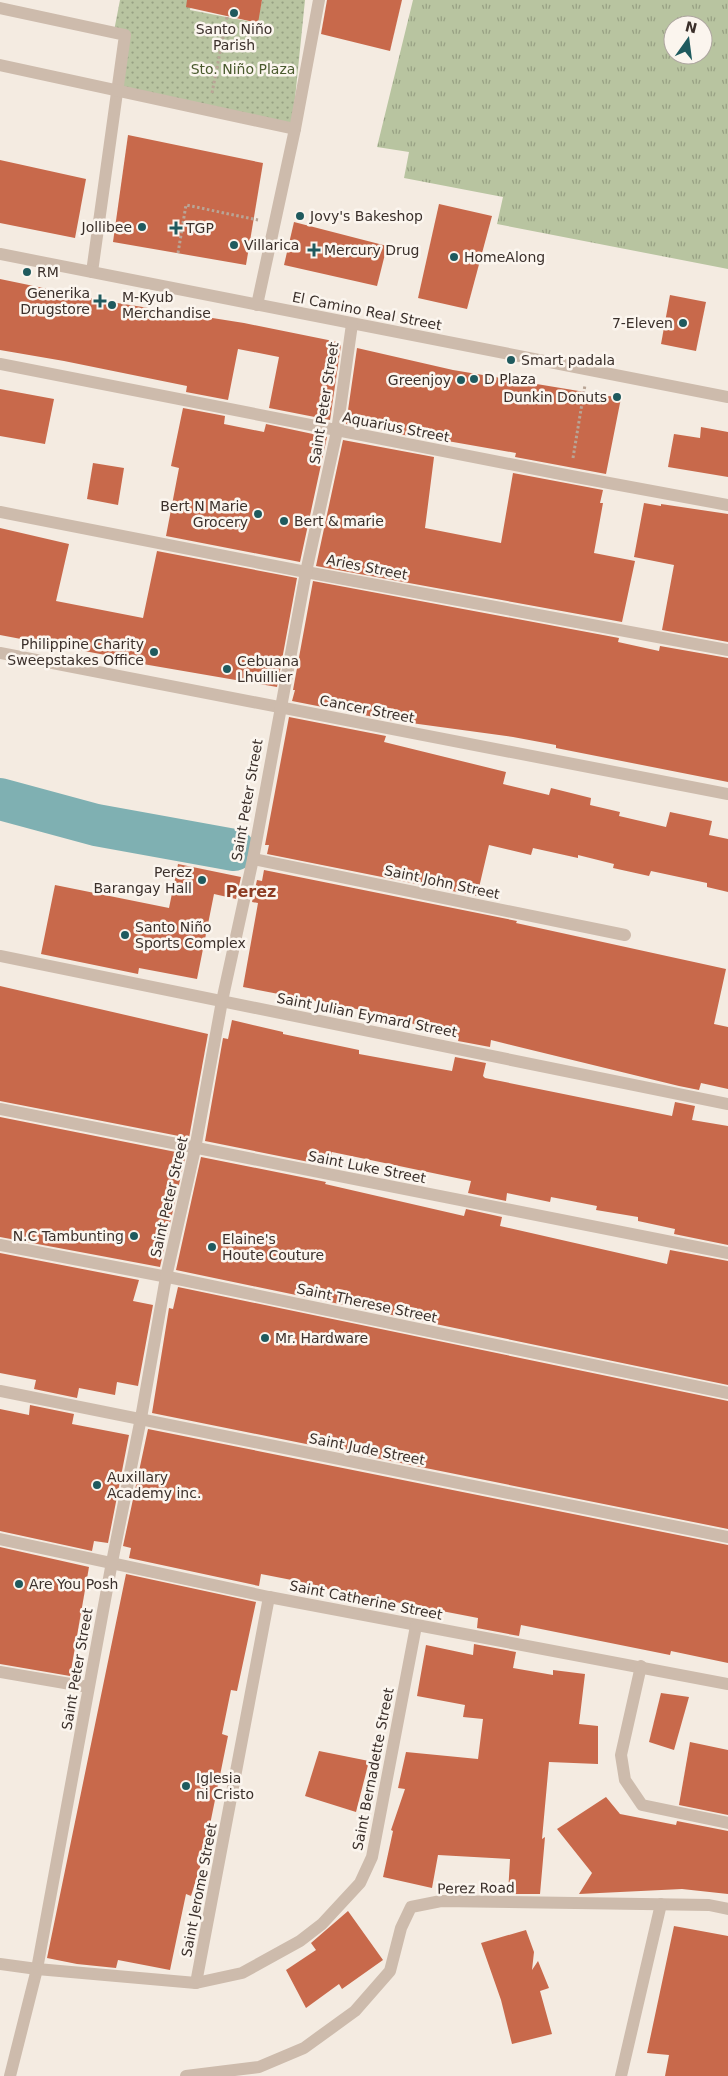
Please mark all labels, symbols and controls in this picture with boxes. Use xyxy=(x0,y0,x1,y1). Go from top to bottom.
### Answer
marker: Santo Niño Parish xyxy=(228,7,240,19)
north arrow xyxy=(663,15,713,65)
text: N xyxy=(684,18,699,37)
place label: Santo Niño Parish xyxy=(196,21,272,53)
park label: Sto. Niño Plaza xyxy=(191,61,295,77)
place label: Jovy's Bakeshop xyxy=(309,208,423,224)
marker: Jovy's Bakeshop xyxy=(294,210,306,222)
place label: Jollibee xyxy=(81,219,132,235)
place label: TGP xyxy=(185,220,214,236)
marker: Jollibee xyxy=(136,221,148,233)
marker: TGP xyxy=(170,222,182,234)
place label: Villarica xyxy=(244,237,299,253)
marker: Villarica xyxy=(228,239,240,251)
place label: Mercury Drug xyxy=(324,242,420,258)
marker: Mercury Drug xyxy=(308,244,320,256)
place label: HomeAlong xyxy=(464,249,545,265)
marker: HomeAlong xyxy=(448,251,460,263)
place label: RM xyxy=(37,264,59,280)
marker: RM xyxy=(21,266,33,278)
place label: Generika Drugstore xyxy=(20,285,90,317)
place label: M-Kyub Merchandise xyxy=(122,289,211,321)
street label: El Camino Real Street xyxy=(291,289,444,333)
marker: Generika Drugstore xyxy=(94,295,106,307)
marker: M-Kyub Merchandise xyxy=(106,299,118,311)
place label: 7-Eleven xyxy=(612,315,673,331)
marker: 7-Eleven xyxy=(677,317,689,329)
street label: Saint Peter Street xyxy=(306,340,342,465)
place label: Smart padala xyxy=(521,352,615,368)
marker: Smart padala xyxy=(505,354,517,366)
place label: D Plaza xyxy=(484,371,536,387)
place label: Greenjoy xyxy=(388,372,451,388)
marker: D Plaza xyxy=(468,373,480,385)
marker: Greenjoy xyxy=(455,374,467,386)
place label: Dunkin Donuts xyxy=(503,389,607,405)
marker: Dunkin Donuts xyxy=(611,391,623,403)
street label: Aquarius Street xyxy=(341,409,451,445)
place label: Bert N Marie Grocery xyxy=(160,498,248,530)
marker: Bert N Marie Grocery xyxy=(252,508,264,520)
place label: Bert & marie xyxy=(294,513,384,529)
marker: Bert & marie xyxy=(278,515,290,527)
street label: Aries Street xyxy=(325,551,409,583)
place label: Philippine Charity Sweepstakes Office xyxy=(7,636,144,668)
marker: Philippine Charity Sweepstakes Office xyxy=(148,646,160,658)
place label: Cebuana Lhuillier xyxy=(237,653,299,685)
marker: Cebuana Lhuillier xyxy=(221,663,233,675)
street label: Cancer Street xyxy=(318,692,416,726)
street label: Saint Peter Street xyxy=(228,737,266,862)
street label: Saint John Street xyxy=(383,862,502,902)
place label: Perez Barangay Hall xyxy=(94,864,192,896)
marker: Perez Barangay Hall xyxy=(196,874,208,886)
district label: Perez xyxy=(226,882,276,901)
place label: Santo Niño Sports Complex xyxy=(135,919,246,951)
marker: Santo Niño Sports Complex xyxy=(119,929,131,941)
street label: Saint Julian Eymard Street xyxy=(275,990,459,1040)
street label: Saint Peter Street xyxy=(147,1135,191,1259)
street label: Saint Luke Street xyxy=(307,1148,428,1186)
place label: N.C Tambunting xyxy=(13,1228,124,1244)
marker: N.C Tambunting xyxy=(128,1230,140,1242)
place label: Elaine's Houte Couture xyxy=(222,1231,324,1263)
marker: Elaine's Houte Couture xyxy=(206,1241,218,1253)
street label: Saint Therese Street xyxy=(295,1280,439,1326)
place label: Mr. Hardware xyxy=(275,1330,368,1346)
marker: Mr. Hardware xyxy=(259,1332,271,1344)
street label: Saint Jude Street xyxy=(308,1430,427,1468)
place label: Auxillary Academy inc. xyxy=(107,1469,201,1501)
marker: Auxillary Academy inc. xyxy=(91,1479,103,1491)
place label: Are You Posh xyxy=(29,1576,118,1592)
street label: Saint Catherine Street xyxy=(288,1577,444,1623)
marker: Are You Posh xyxy=(13,1578,25,1590)
street label: Saint Peter Street xyxy=(58,1606,96,1731)
street label: Saint Bernadette Street xyxy=(349,1686,397,1852)
place label: Iglesia ni Cristo xyxy=(196,1770,254,1802)
marker: Iglesia ni Cristo xyxy=(180,1780,192,1792)
street label: Saint Jerome Street xyxy=(178,1821,220,1958)
street label: Perez Road xyxy=(437,1879,515,1897)

